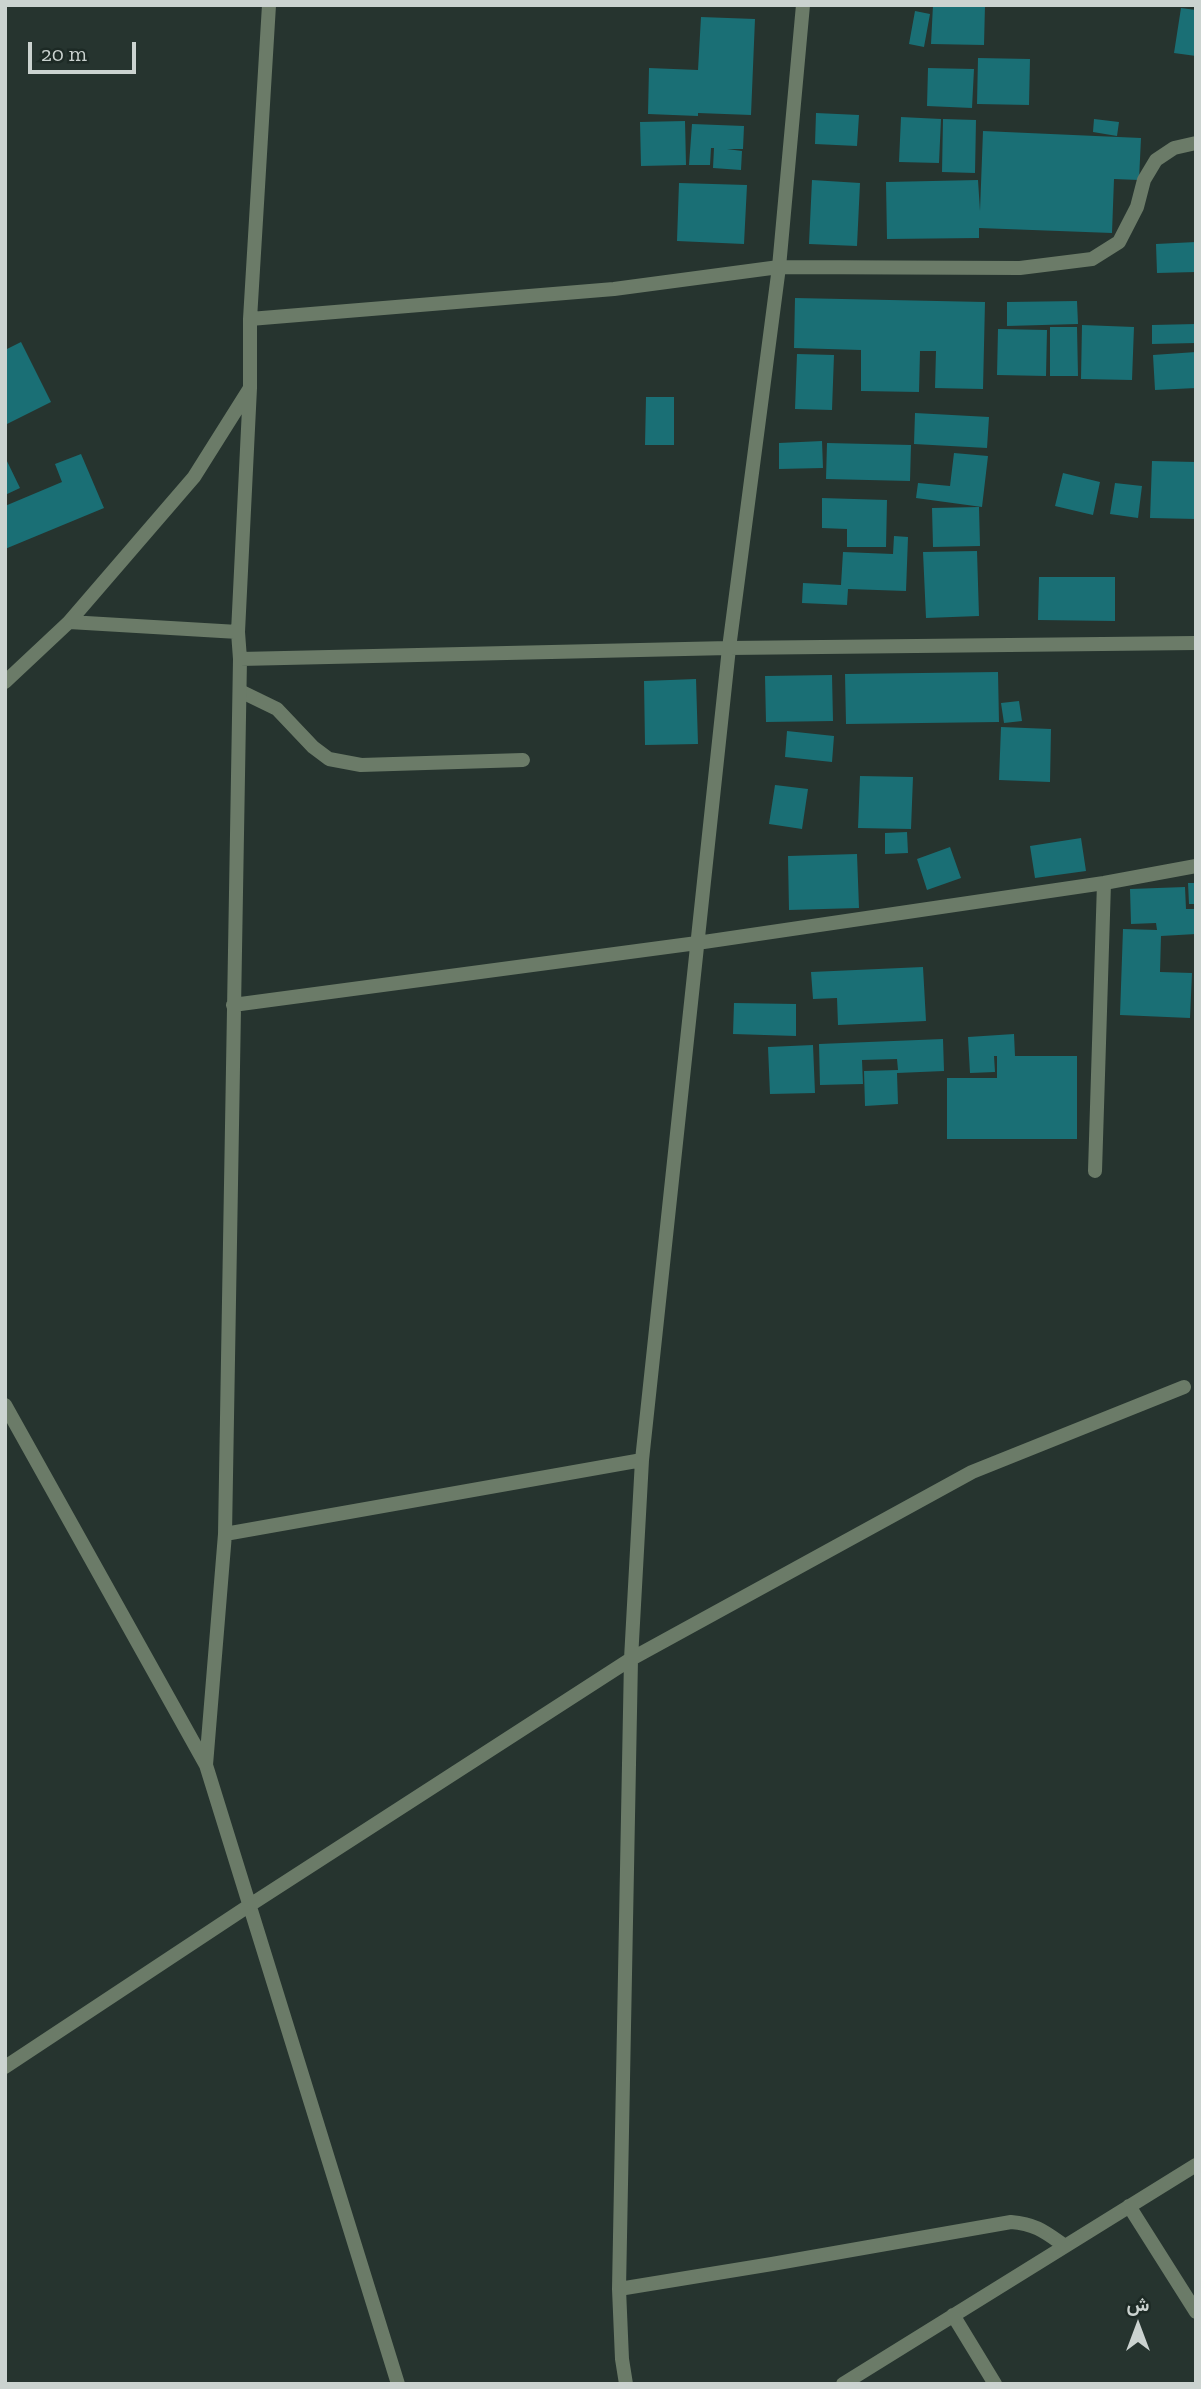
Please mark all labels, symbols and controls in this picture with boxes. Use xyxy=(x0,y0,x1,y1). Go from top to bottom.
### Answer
scale bar xyxy=(32,28,140,72)
text: 20 m xyxy=(41,41,87,66)
north arrow xyxy=(1103,2291,1173,2361)
text: ش xyxy=(1127,2293,1149,2316)

